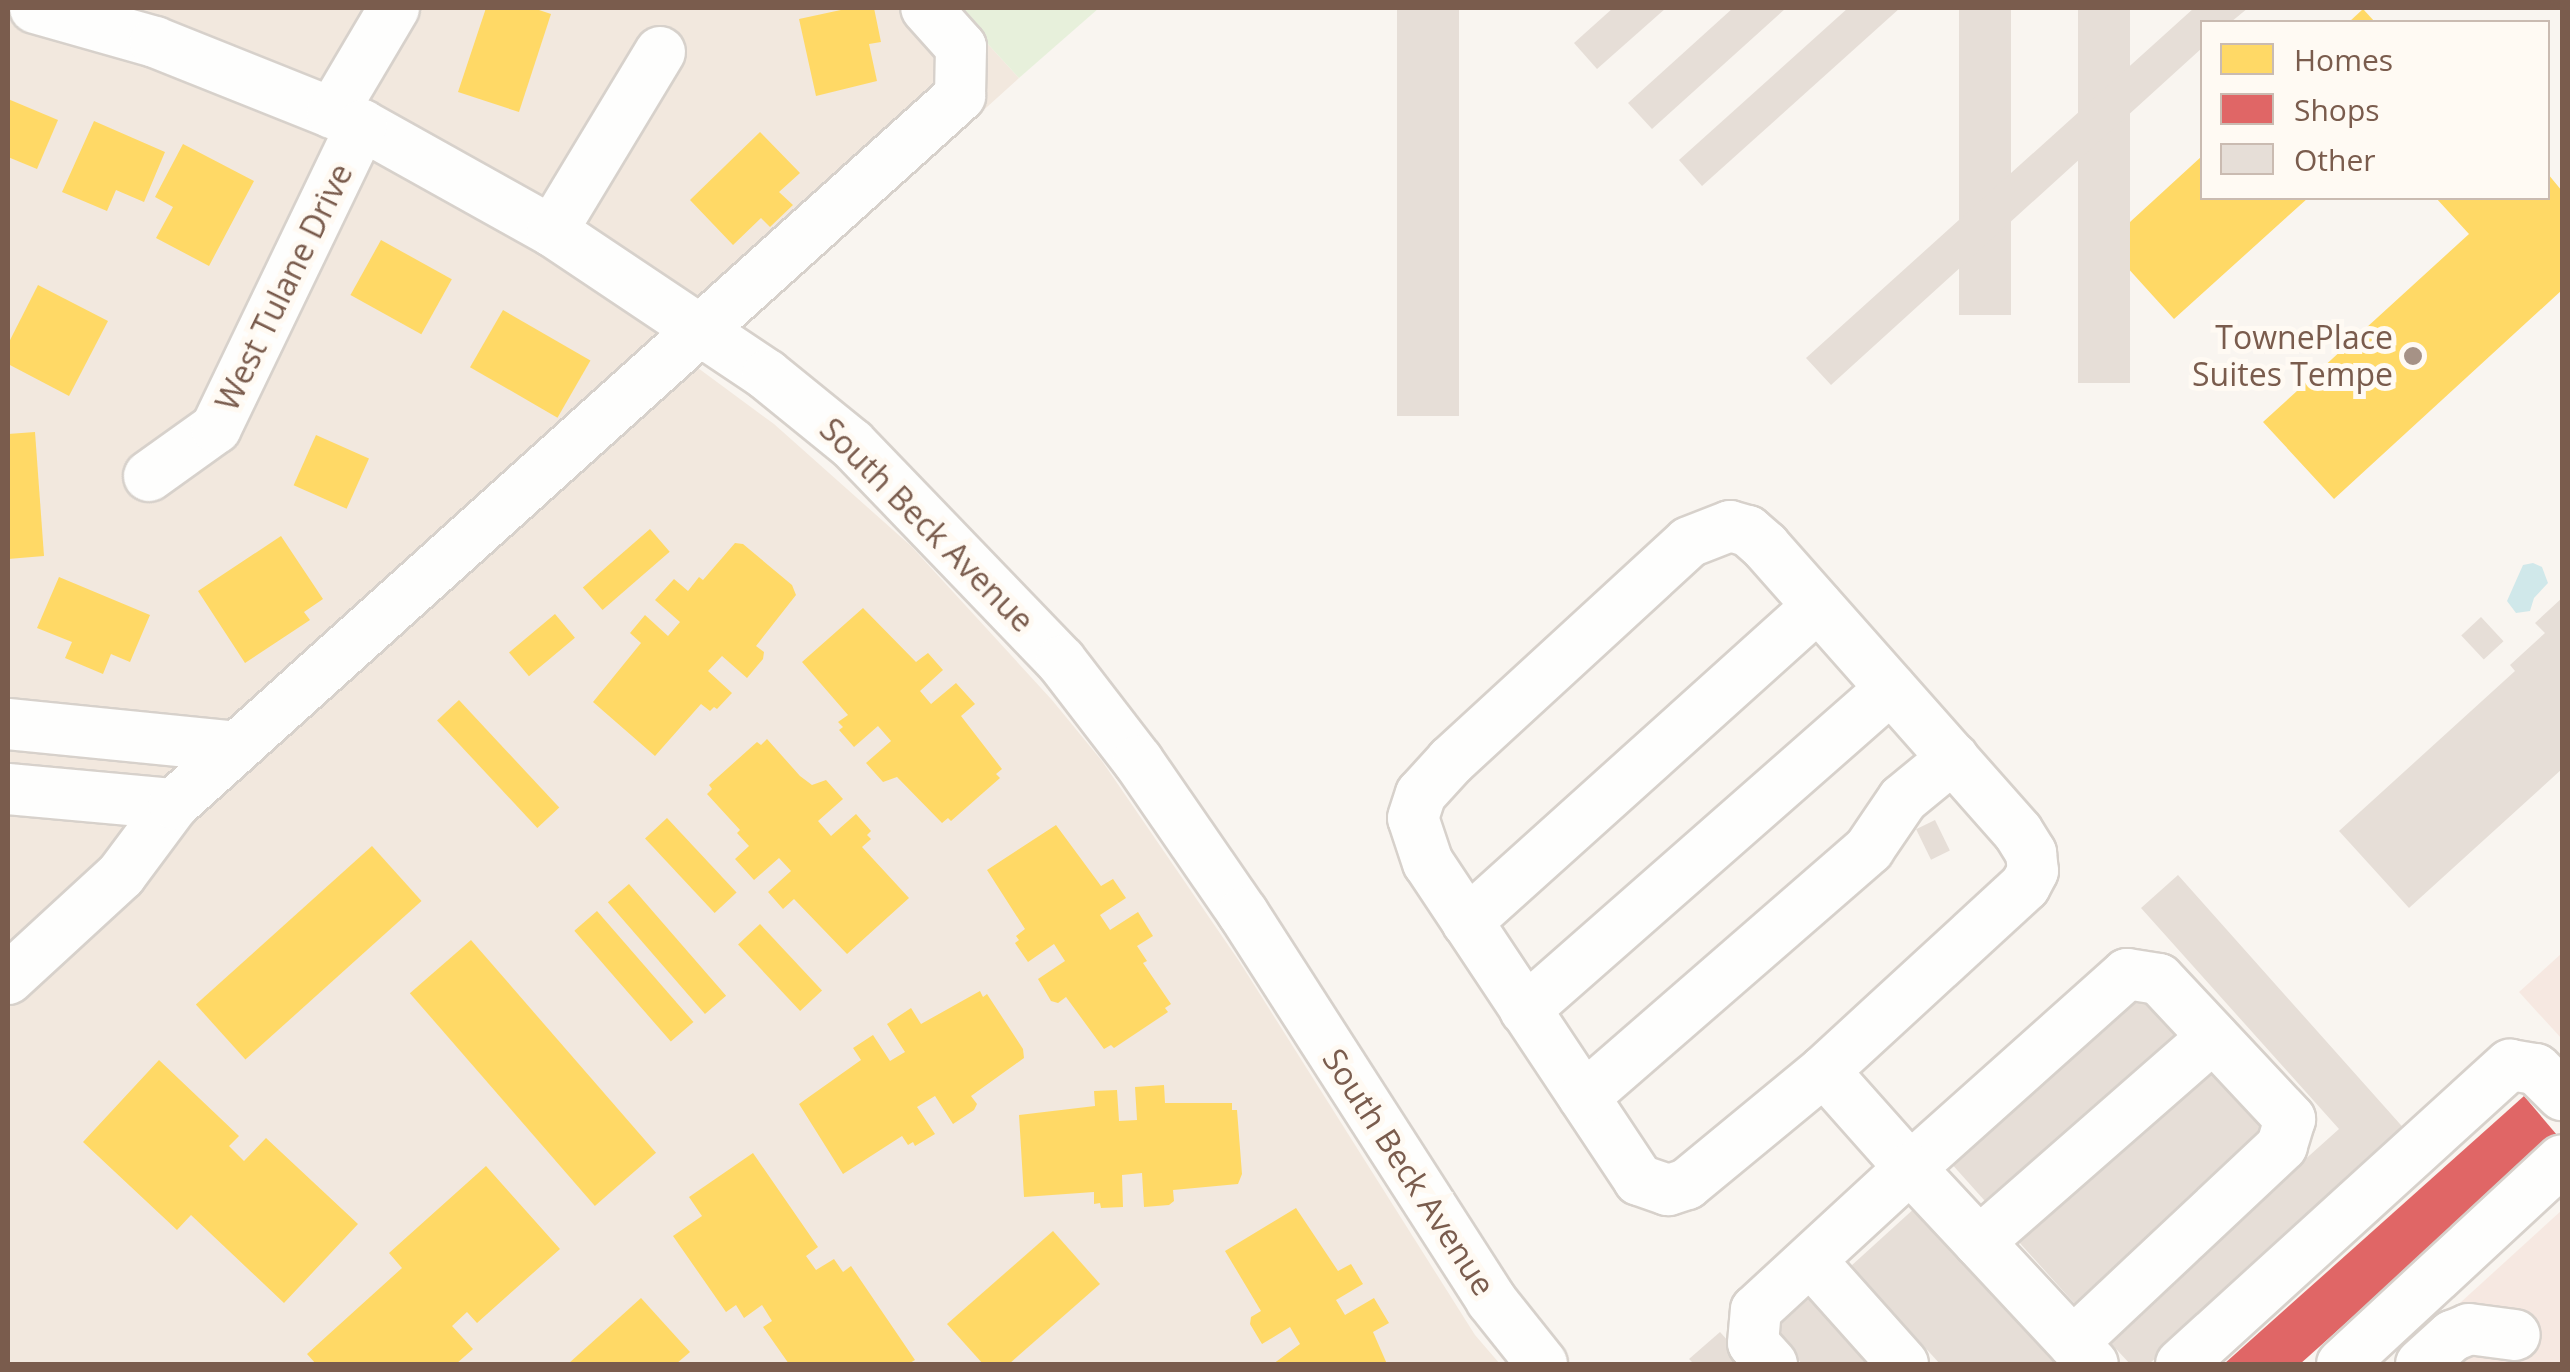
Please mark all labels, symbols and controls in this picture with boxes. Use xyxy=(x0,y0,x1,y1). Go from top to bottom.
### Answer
legend xyxy=(2200,20,2550,200)
text: Homes xyxy=(2294,39,2393,80)
text: Shops xyxy=(2294,89,2380,130)
text: Other xyxy=(2294,139,2376,180)
street label: West Tulane Drive xyxy=(208,157,360,417)
place label: TownePlace Suites Tempe xyxy=(2192,319,2393,394)
marker: TownePlace Suites Tempe xyxy=(2402,345,2424,367)
street label: South Beck Avenue xyxy=(812,410,1042,640)
street label: South Beck Avenue xyxy=(1315,1042,1503,1302)

